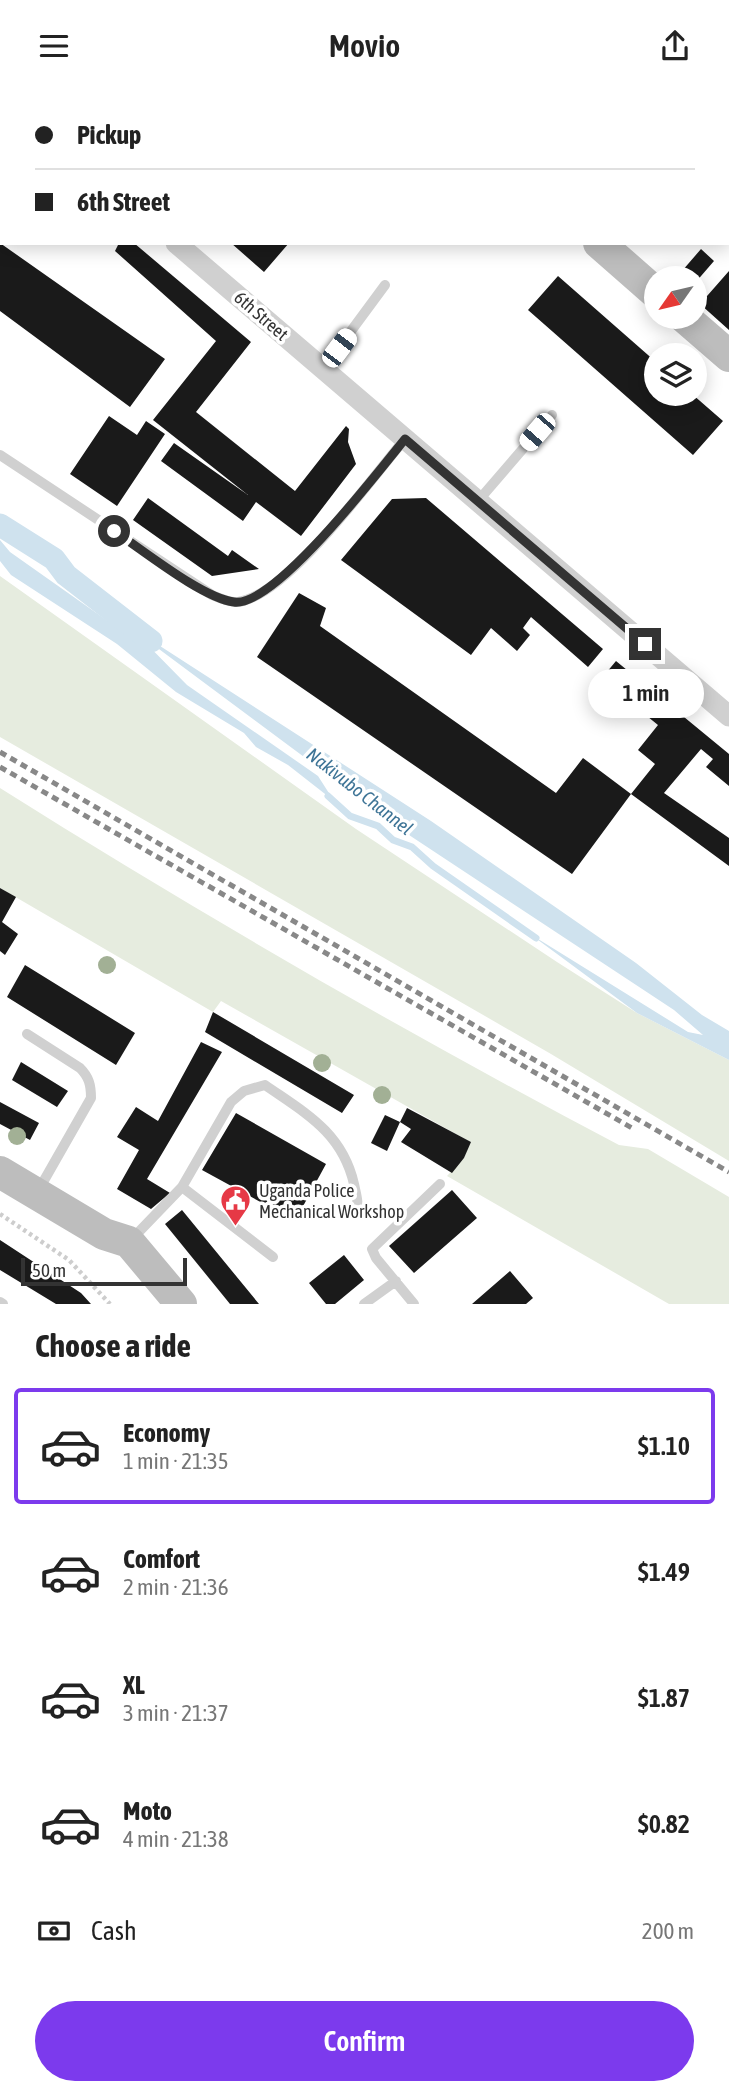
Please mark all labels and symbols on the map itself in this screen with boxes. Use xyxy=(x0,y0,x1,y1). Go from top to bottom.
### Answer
north arrow xyxy=(644,266,707,329)
street label: 6th Street xyxy=(230,287,292,345)
car xyxy=(318,325,361,371)
car xyxy=(516,409,559,455)
route start xyxy=(98,515,130,547)
route end xyxy=(629,628,661,660)
callout: 1 min xyxy=(587,669,703,717)
water label: Nakivubo Channel xyxy=(303,743,417,839)
place label: Uganda Police Mechanical Workshop xyxy=(259,1180,404,1222)
public building icon: Uganda Police Mechanical Workshop xyxy=(219,1184,253,1228)
scale bar xyxy=(21,1255,187,1287)

